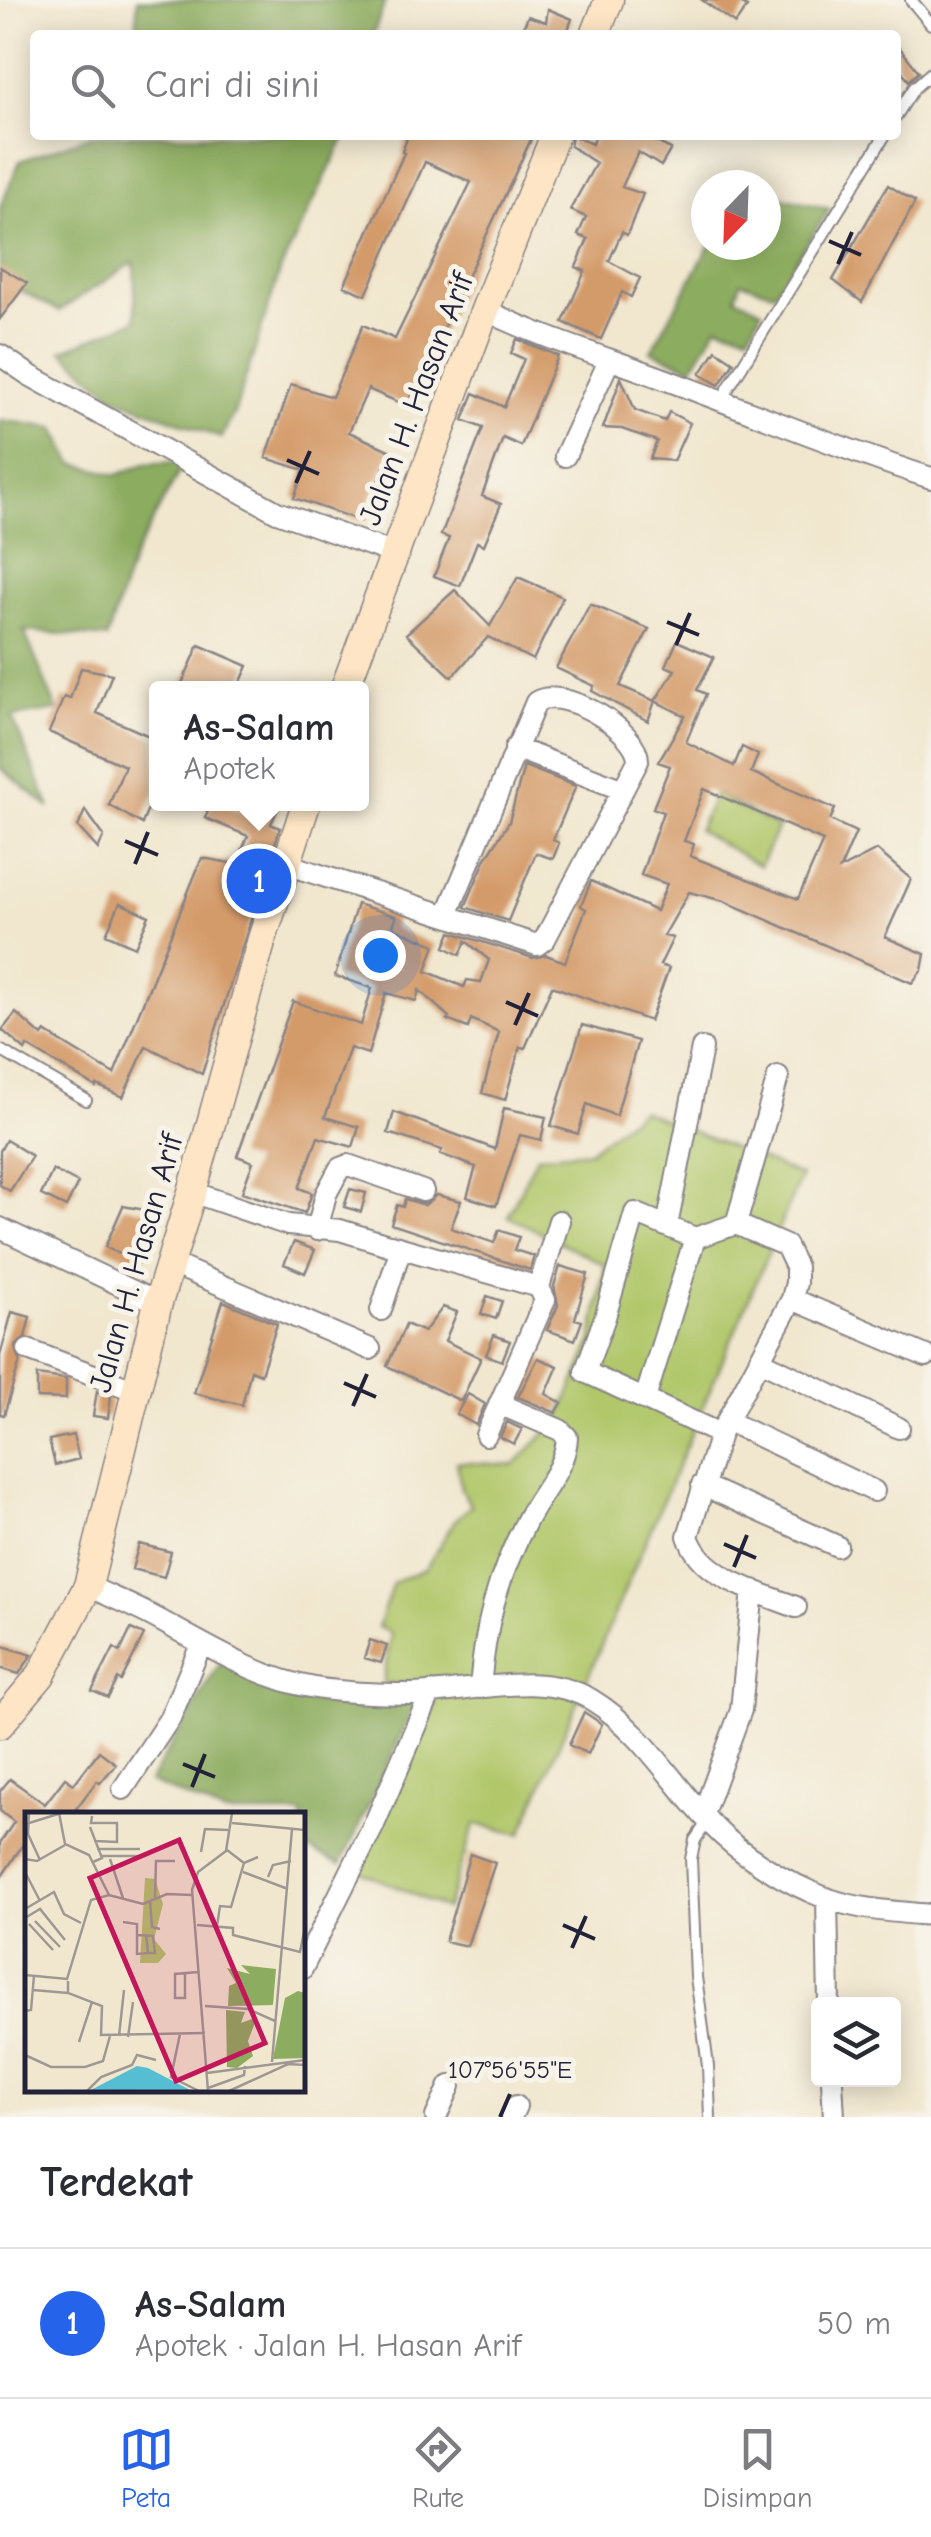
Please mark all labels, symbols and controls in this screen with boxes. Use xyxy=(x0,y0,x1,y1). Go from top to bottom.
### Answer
search box xyxy=(30,30,901,140)
icon: search xyxy=(65,58,120,113)
text: Cari di sini xyxy=(145,63,320,107)
north arrow xyxy=(691,170,781,260)
street label: Jalan H. Hasan Arif xyxy=(351,266,482,530)
popup xyxy=(149,681,369,811)
text: As-Salam xyxy=(183,706,335,750)
text: Apotek xyxy=(183,750,275,787)
pin: 1 xyxy=(226,844,292,918)
your location xyxy=(355,930,406,981)
street label: Jalan H. Hasan Arif xyxy=(81,1128,191,1396)
inset map xyxy=(25,1812,305,2092)
map controls xyxy=(811,1997,901,2087)
button: layers xyxy=(811,1997,901,2087)
text: 107°56'55"E xyxy=(448,2055,572,2084)
text: Terdekat xyxy=(40,2158,192,2207)
text: As-Salam xyxy=(135,2283,286,2327)
text: 1 xyxy=(66,2305,79,2342)
text: 50 m xyxy=(817,2305,891,2342)
text: Apotek · Jalan H. Hasan Arif xyxy=(135,2327,521,2364)
tab: Peta xyxy=(119,2422,174,2514)
tab: Rute xyxy=(411,2422,466,2514)
tab: Disimpan xyxy=(703,2422,812,2514)

